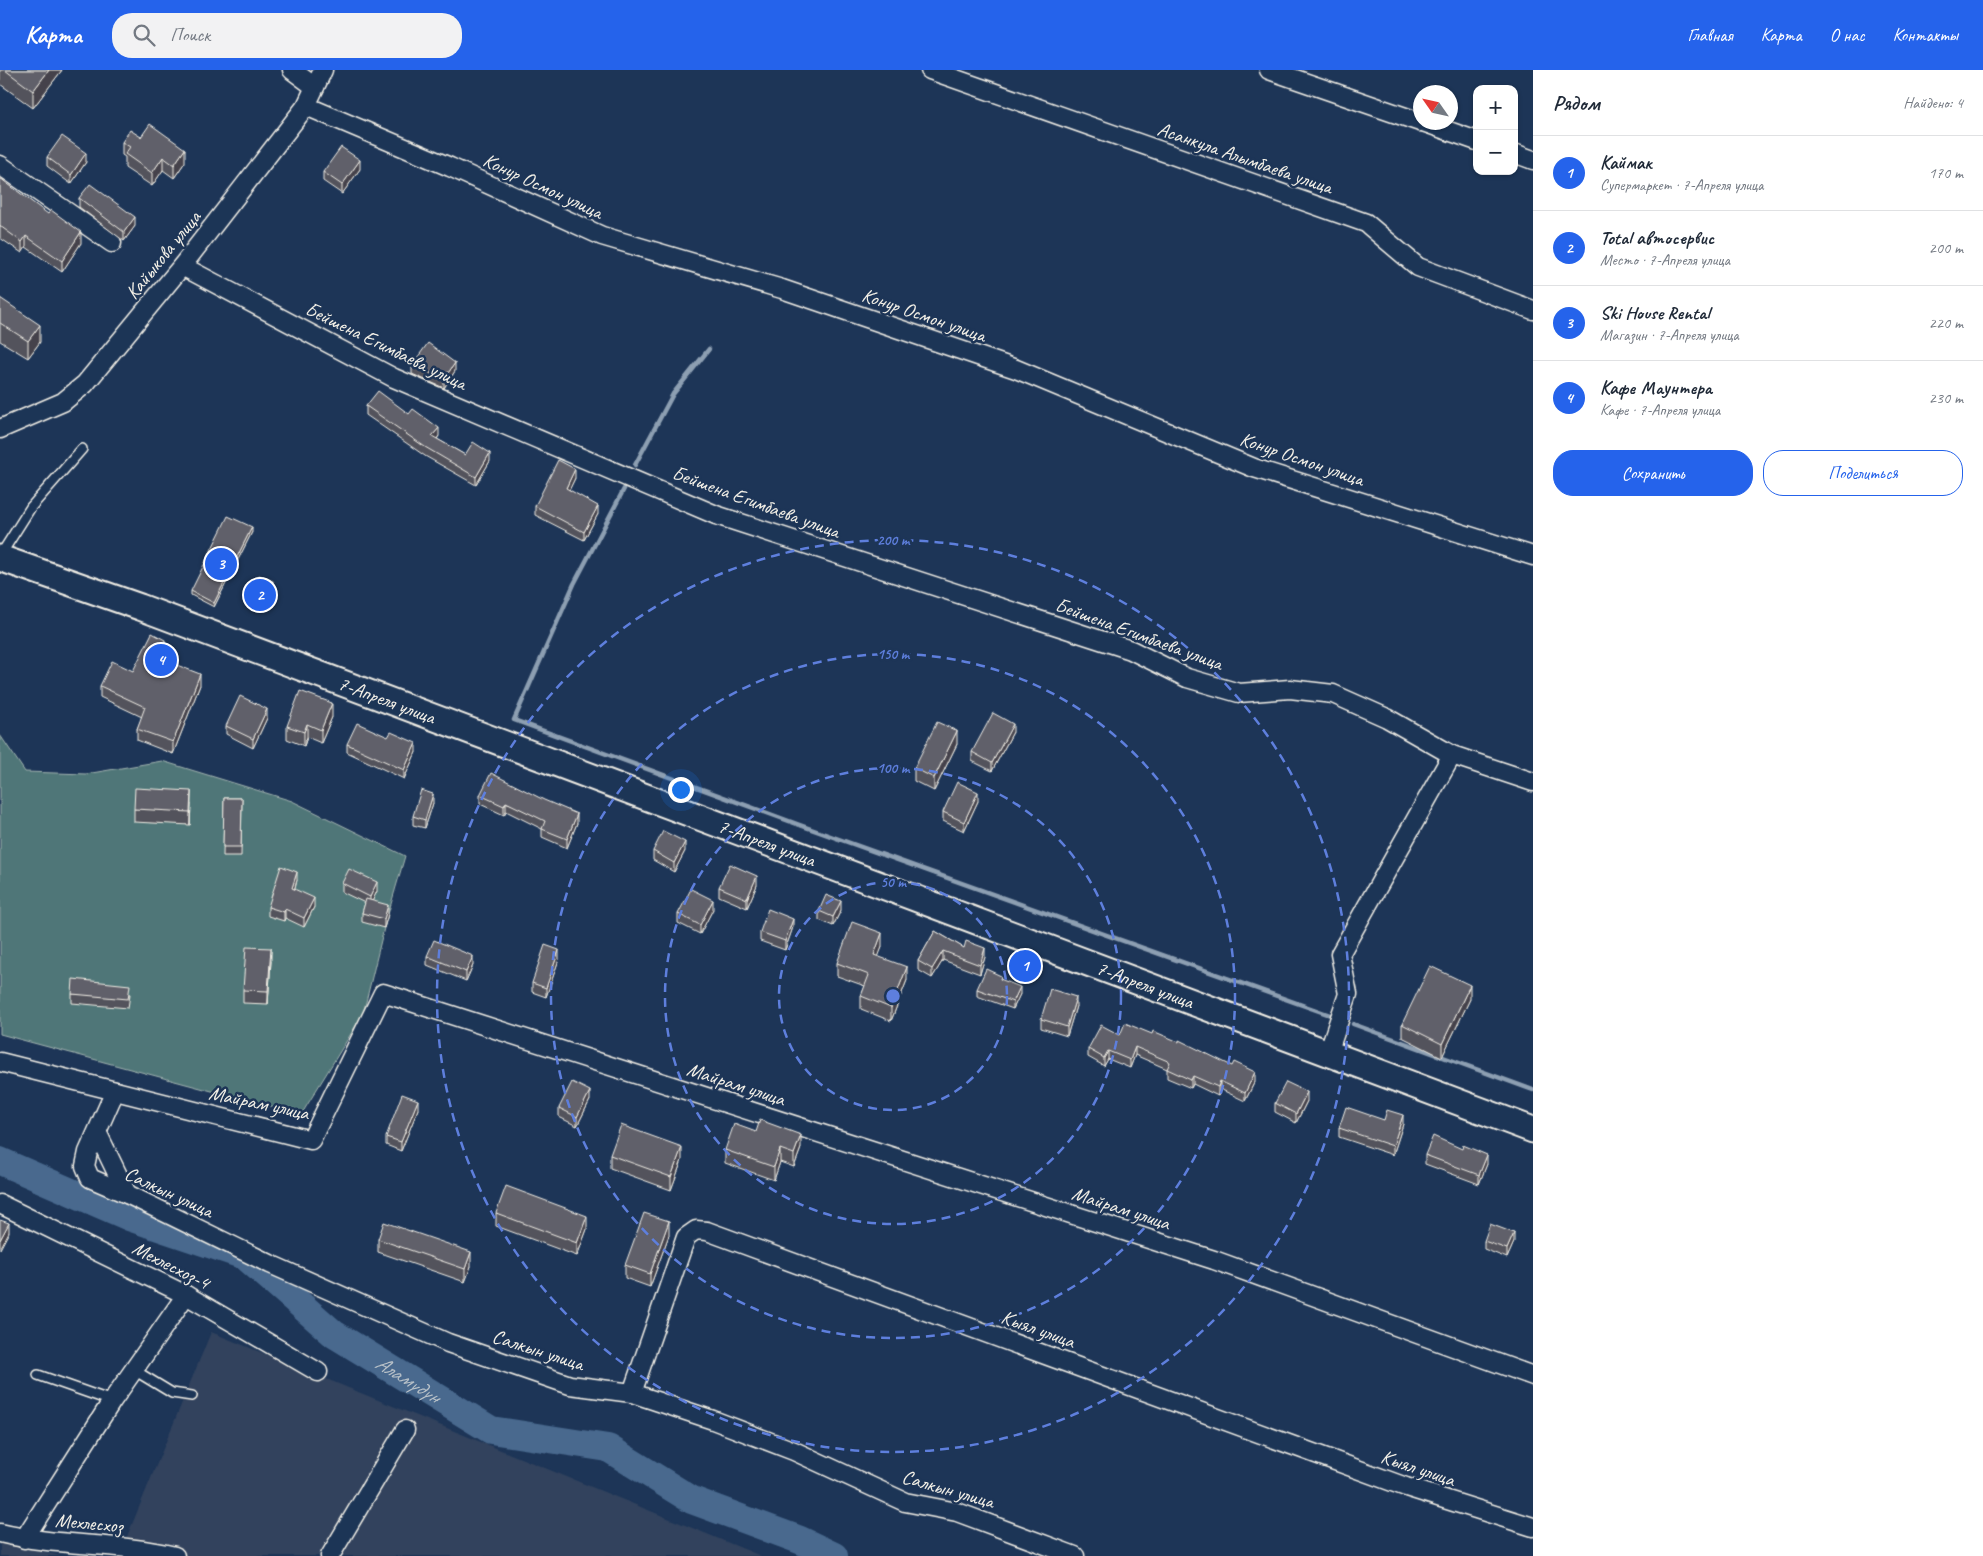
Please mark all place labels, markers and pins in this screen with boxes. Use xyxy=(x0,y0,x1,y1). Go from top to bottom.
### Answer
pin: 3 xyxy=(205,545,237,583)
pin: 2 xyxy=(244,576,276,614)
pin: 4 xyxy=(145,641,177,679)
pin: 1 xyxy=(1009,947,1041,985)
centre of rings xyxy=(884,987,902,1005)

